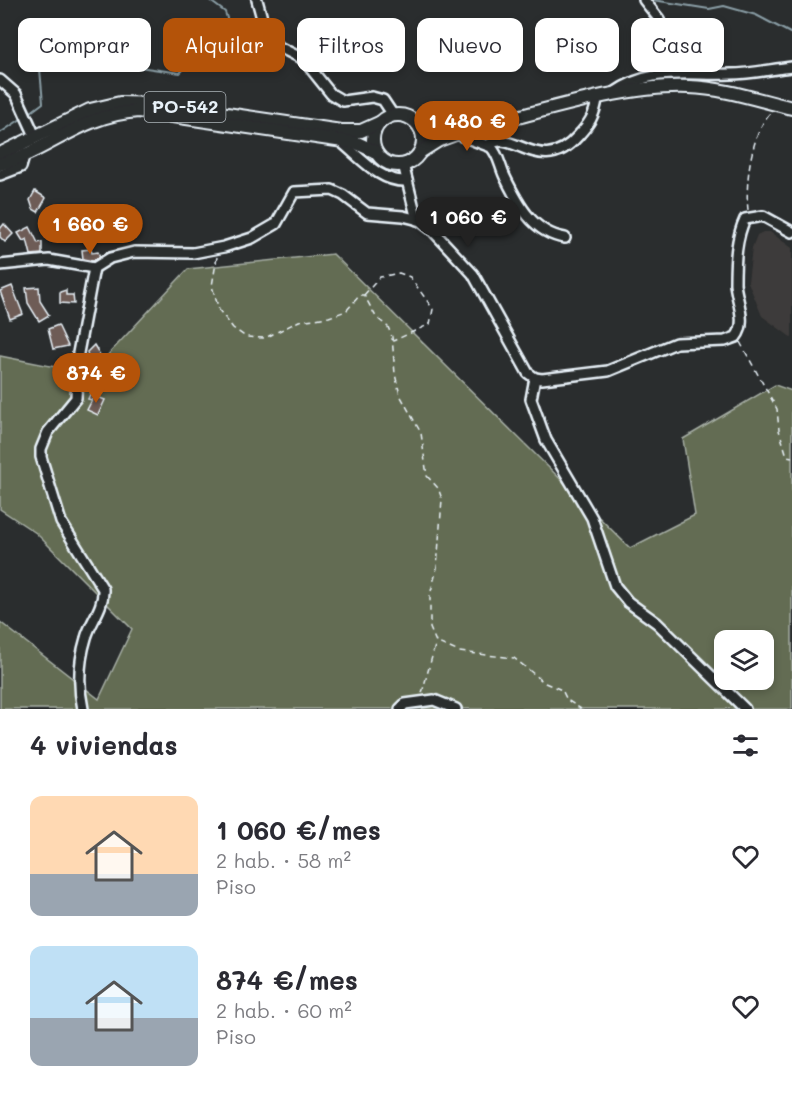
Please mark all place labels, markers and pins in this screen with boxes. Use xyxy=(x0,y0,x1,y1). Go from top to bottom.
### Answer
pin: 1 480 € xyxy=(412,101,522,152)
pin: 1 060 € xyxy=(413,197,523,248)
pin: 1 660 € xyxy=(35,204,145,255)
pin: 874 € xyxy=(54,353,138,404)

